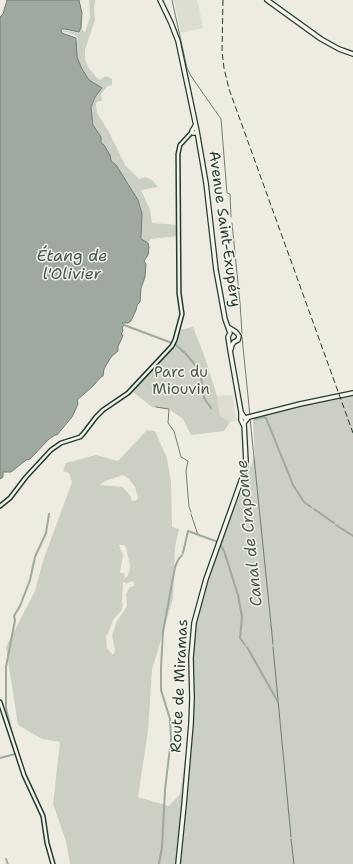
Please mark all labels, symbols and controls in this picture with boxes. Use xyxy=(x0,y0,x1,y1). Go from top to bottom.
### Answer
street label: Avenue Saint-Exupéry xyxy=(204,150,244,308)
water label: Étang de l'Olivier xyxy=(37,247,107,285)
park label: Parc du Miouvin xyxy=(152,364,210,399)
water label: Canal de Craponne xyxy=(233,459,267,607)
street label: Route de Miramas xyxy=(168,619,192,753)

